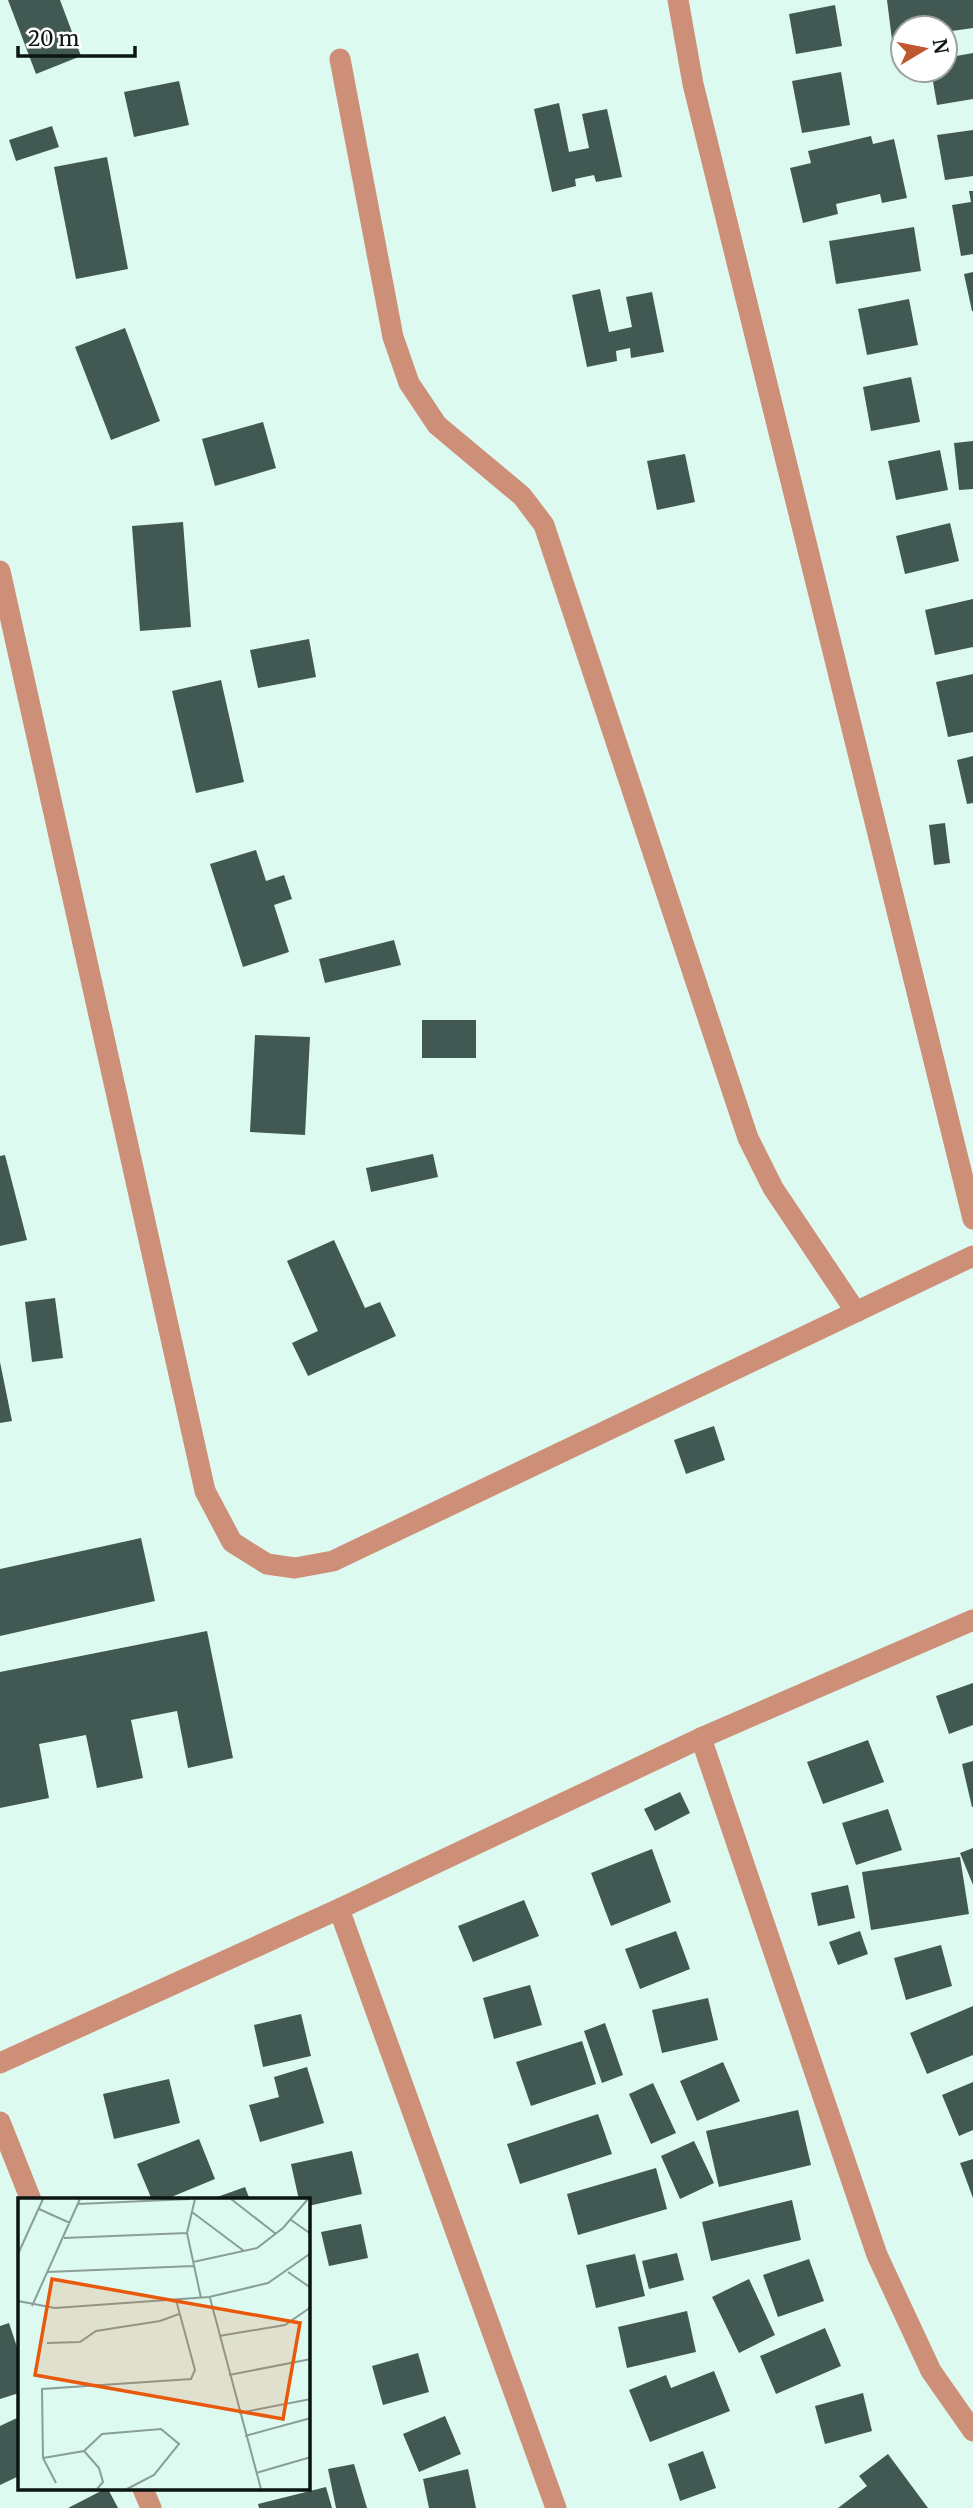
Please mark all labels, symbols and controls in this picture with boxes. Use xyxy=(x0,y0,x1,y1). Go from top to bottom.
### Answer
scale bar xyxy=(18,14,135,58)
north arrow xyxy=(889,14,959,84)
text: 20 m xyxy=(28,25,80,52)
text: N xyxy=(928,37,954,56)
inset map xyxy=(18,2198,310,2490)

